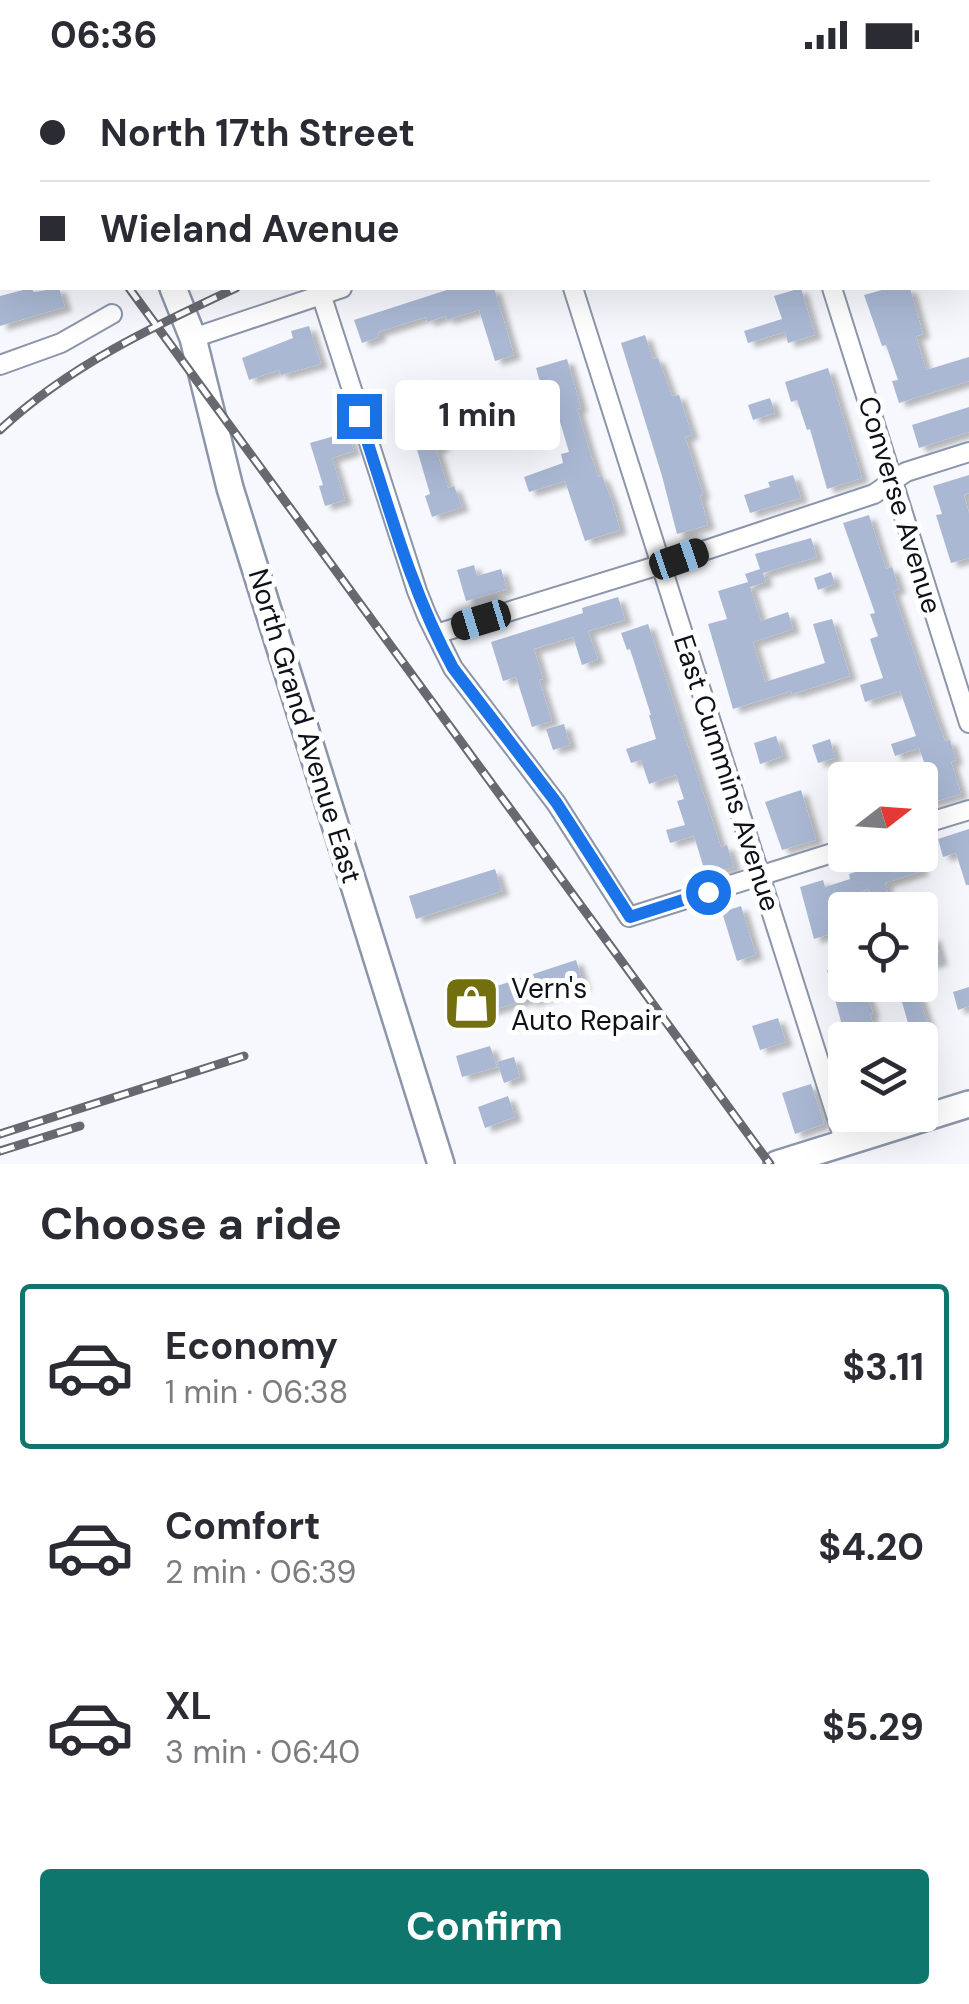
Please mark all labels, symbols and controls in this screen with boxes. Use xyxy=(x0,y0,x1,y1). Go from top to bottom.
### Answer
text: 06:36 xyxy=(50,10,158,60)
text: North 17th Street xyxy=(100,108,415,158)
text: Wieland Avenue xyxy=(100,204,400,254)
callout: 1 min xyxy=(394,381,559,451)
street label: Converse Avenue xyxy=(849,392,951,618)
route end xyxy=(337,394,382,439)
text: 1 min xyxy=(439,394,516,436)
car xyxy=(646,535,712,583)
street label: North Grand Avenue East xyxy=(240,564,370,888)
car xyxy=(448,597,514,643)
street label: East Cummins Avenue xyxy=(665,630,789,916)
north arrow xyxy=(828,762,938,872)
map controls xyxy=(828,762,938,1132)
route start xyxy=(686,870,731,915)
button: locate xyxy=(828,892,938,1002)
place label: Vern's Auto Repair xyxy=(511,970,662,1039)
shop icon: Vern's Auto Repair xyxy=(442,974,502,1034)
button: layers xyxy=(828,1022,938,1132)
text: Choose a ride xyxy=(40,1194,342,1253)
text: Economy xyxy=(165,1321,338,1371)
icon: car xyxy=(45,1322,135,1412)
text: $3.11 xyxy=(842,1342,924,1392)
text: 1 min · 06:38 xyxy=(165,1371,348,1413)
text: Comfort xyxy=(165,1501,321,1551)
icon: car xyxy=(45,1502,135,1592)
text: $4.20 xyxy=(818,1522,924,1572)
text: 2 min · 06:39 xyxy=(165,1551,356,1593)
text: XL xyxy=(165,1681,212,1731)
icon: car xyxy=(45,1682,135,1772)
text: $5.29 xyxy=(822,1702,924,1752)
text: 3 min · 06:40 xyxy=(165,1731,360,1773)
button: Confirm xyxy=(40,1869,929,1984)

